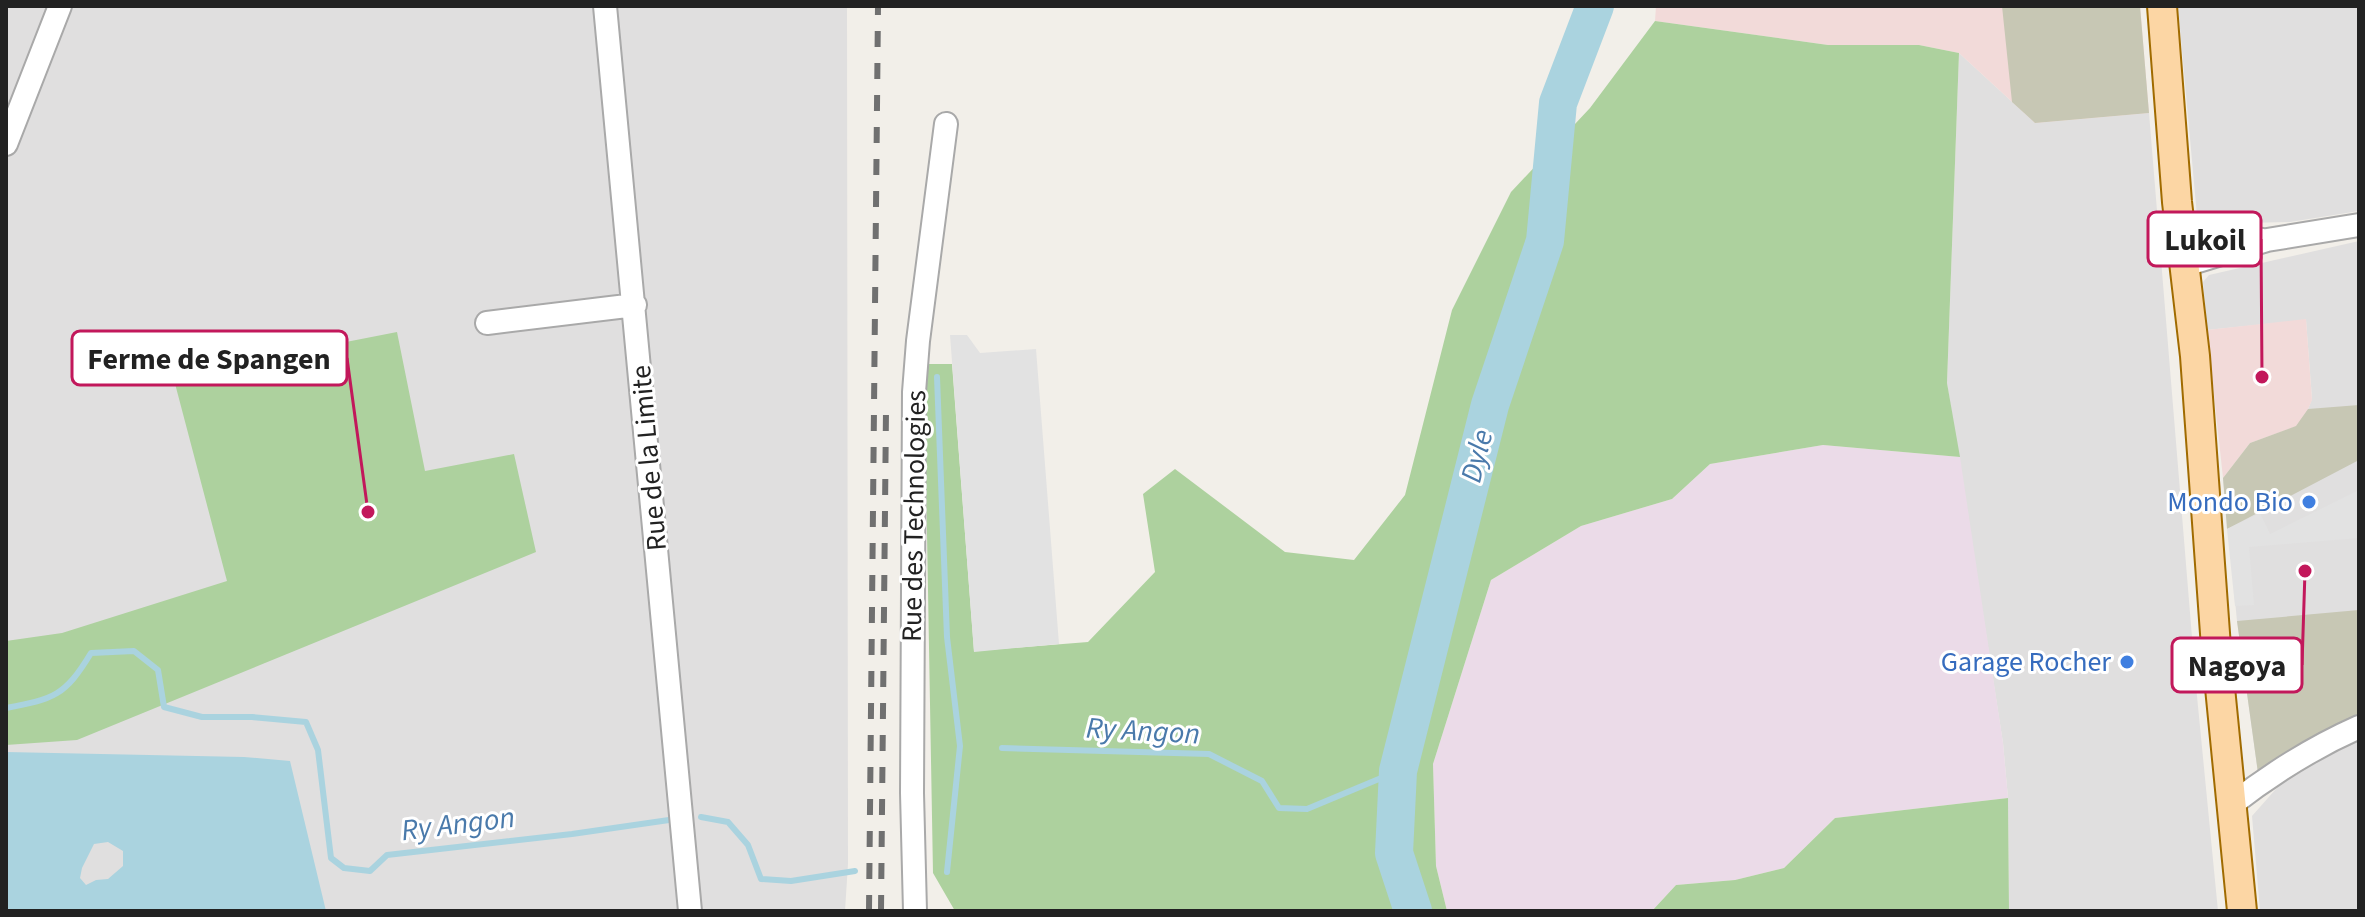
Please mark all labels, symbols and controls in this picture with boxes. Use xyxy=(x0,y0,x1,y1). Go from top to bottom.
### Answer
callout: Lukoil xyxy=(2148,212,2261,266)
text: Lukoil xyxy=(2164,219,2246,262)
callout: Ferme de Spangen xyxy=(72,331,347,385)
text: Ferme de Spangen xyxy=(87,338,331,381)
street label: Rue de la Limite xyxy=(621,364,677,552)
street label: Rue des Technologies xyxy=(892,390,936,642)
water label: Dyle xyxy=(1450,425,1504,487)
place label: Mondo Bio xyxy=(2167,482,2293,522)
marker: Mondo Bio xyxy=(2300,493,2318,511)
callout: Nagoya xyxy=(2172,638,2302,692)
place label: Garage Rocher xyxy=(1941,642,2111,682)
text: Nagoya xyxy=(2188,645,2286,688)
marker: Garage Rocher xyxy=(2118,653,2136,671)
water label: Ry Angon xyxy=(1085,707,1201,755)
water label: Ry Angon xyxy=(399,796,517,852)

